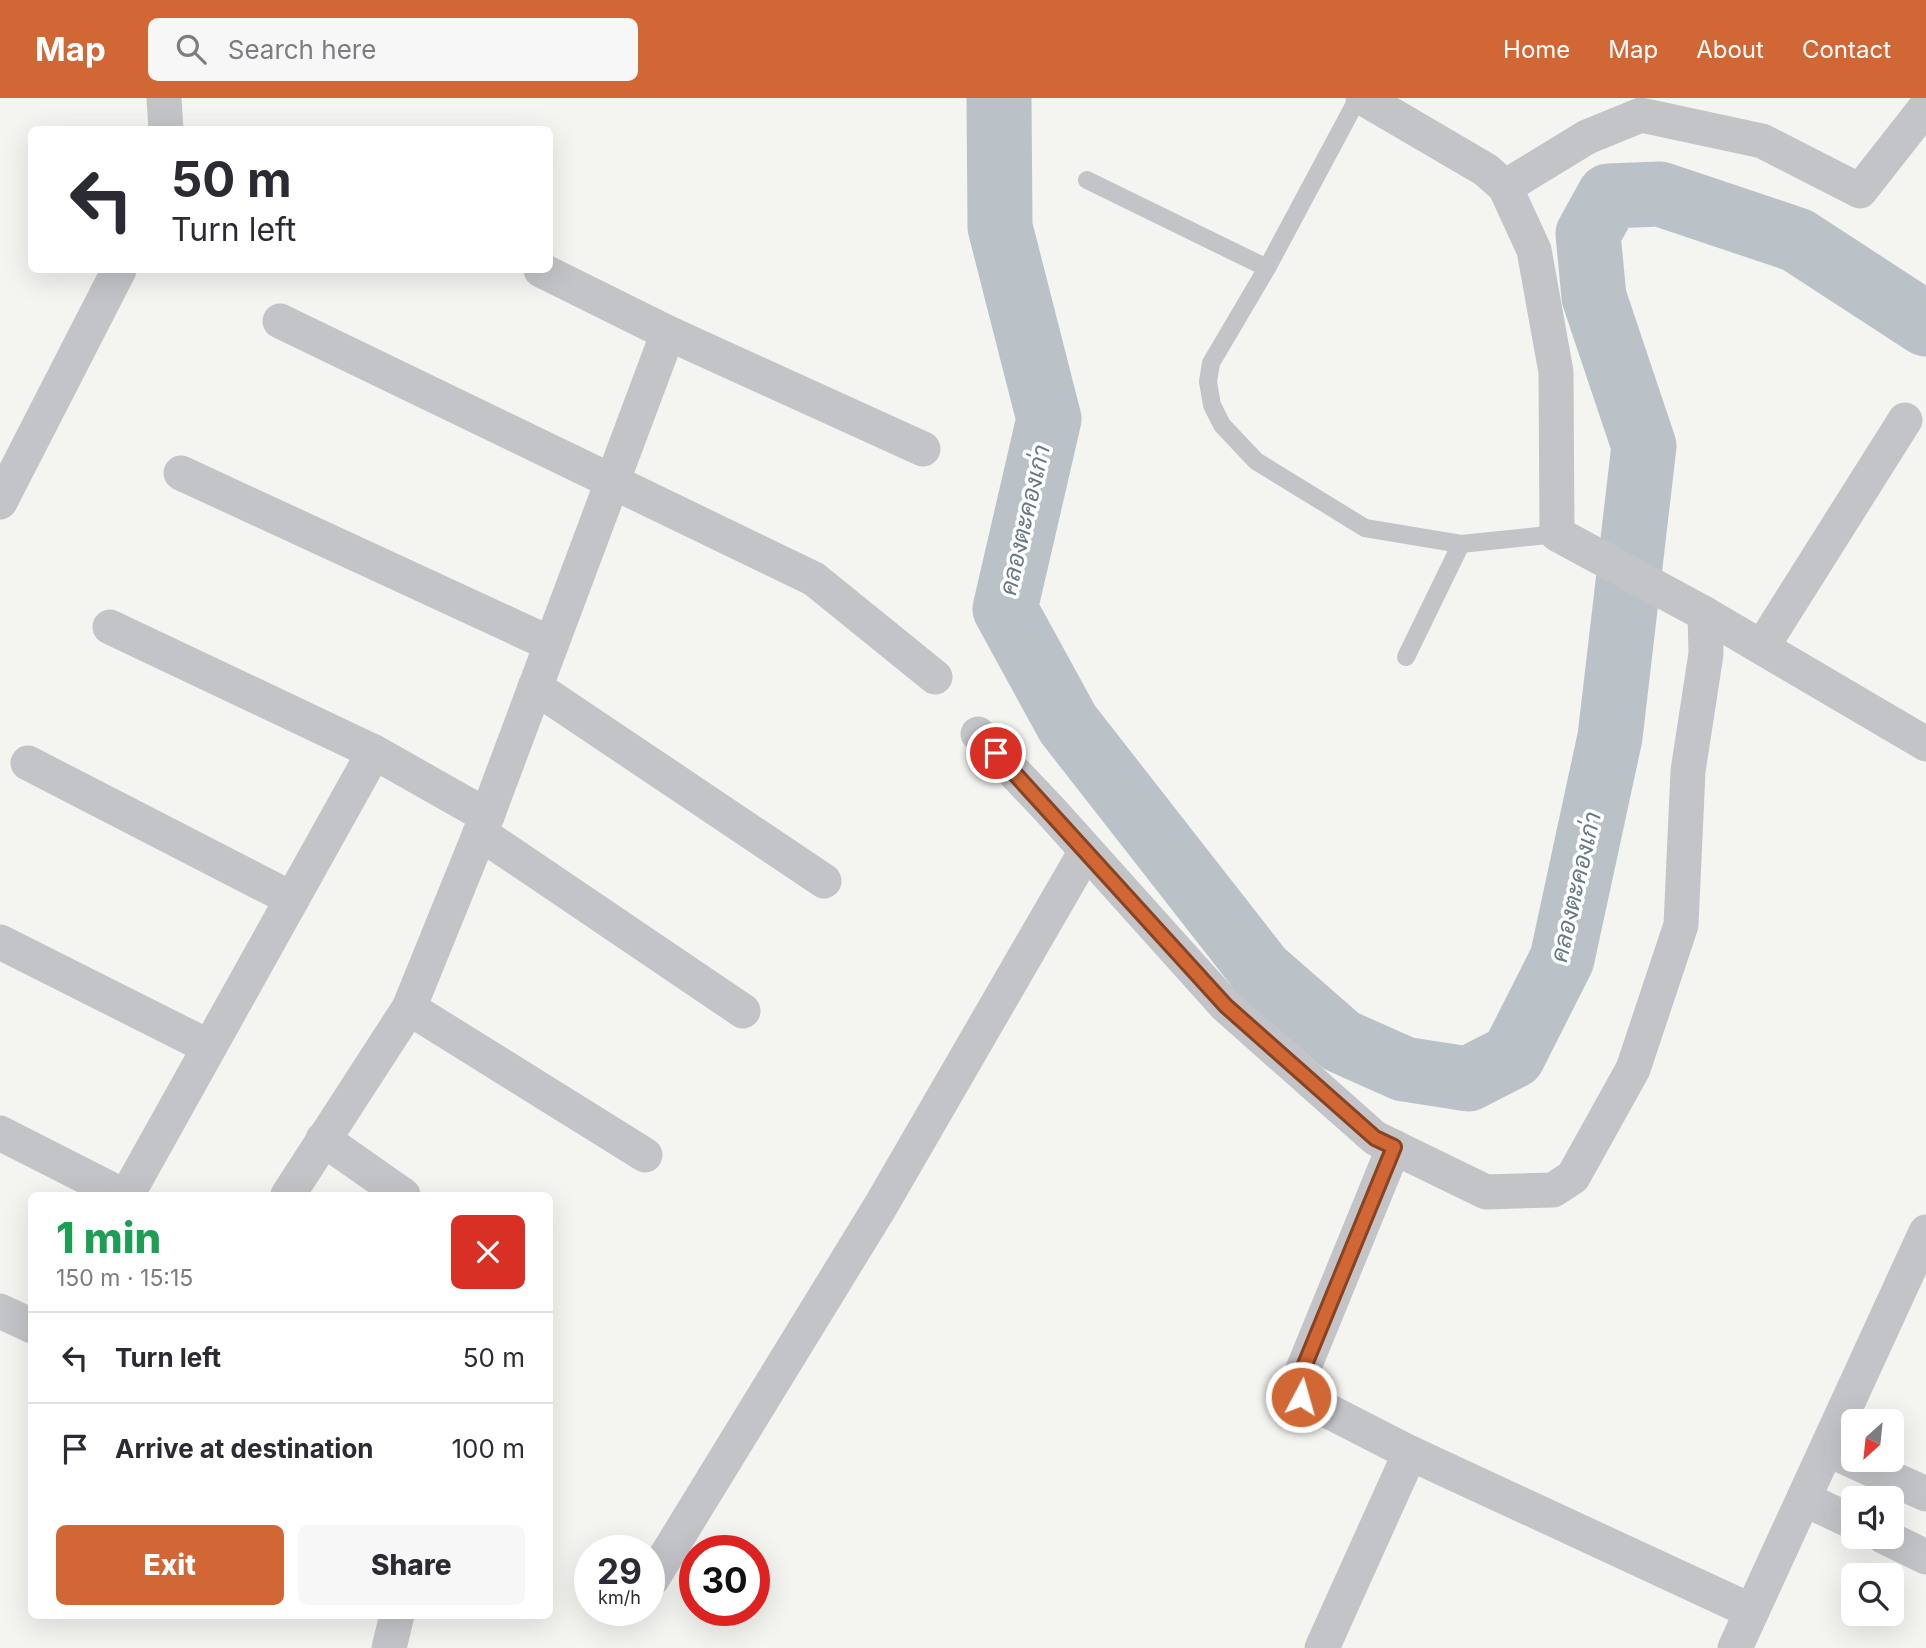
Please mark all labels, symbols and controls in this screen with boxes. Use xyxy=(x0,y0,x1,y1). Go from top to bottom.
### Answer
search box xyxy=(148,18,638,81)
text: Map xyxy=(35,29,106,69)
icon: search xyxy=(172,30,210,68)
text: Search here xyxy=(228,34,376,65)
text: Home xyxy=(1503,35,1570,64)
text: Map xyxy=(1608,35,1658,64)
text: About xyxy=(1696,35,1764,64)
text: Contact xyxy=(1802,35,1891,64)
text: 50 m xyxy=(171,150,292,209)
icon: left xyxy=(56,154,147,245)
text: Turn left xyxy=(171,210,296,249)
water label: คลองตะคองเก่า xyxy=(993,442,1056,598)
pin xyxy=(966,723,1026,783)
icon: arrive xyxy=(977,734,1015,772)
water label: คลองตะคองเก่า xyxy=(1544,809,1607,965)
text: 1 min xyxy=(56,1212,161,1263)
button: close xyxy=(451,1215,525,1289)
text: 150 m · 15:15 xyxy=(56,1264,193,1292)
icon: left xyxy=(56,1339,94,1377)
text: Turn left xyxy=(115,1342,221,1373)
text: 50 m xyxy=(463,1342,525,1373)
position arrow xyxy=(1264,1360,1338,1434)
north arrow xyxy=(1841,1409,1904,1472)
map controls xyxy=(1841,1409,1904,1626)
icon: arrive xyxy=(56,1430,94,1468)
text: Arrive at destination xyxy=(115,1433,374,1464)
text: 100 m xyxy=(452,1433,525,1464)
button: sound xyxy=(1841,1486,1904,1549)
button: Exit xyxy=(56,1525,284,1605)
button: Share xyxy=(298,1525,525,1605)
speed limit sign: 30 xyxy=(679,1535,770,1626)
text: 29 xyxy=(597,1550,642,1592)
button: search xyxy=(1841,1563,1904,1626)
text: km/h xyxy=(598,1587,641,1608)

